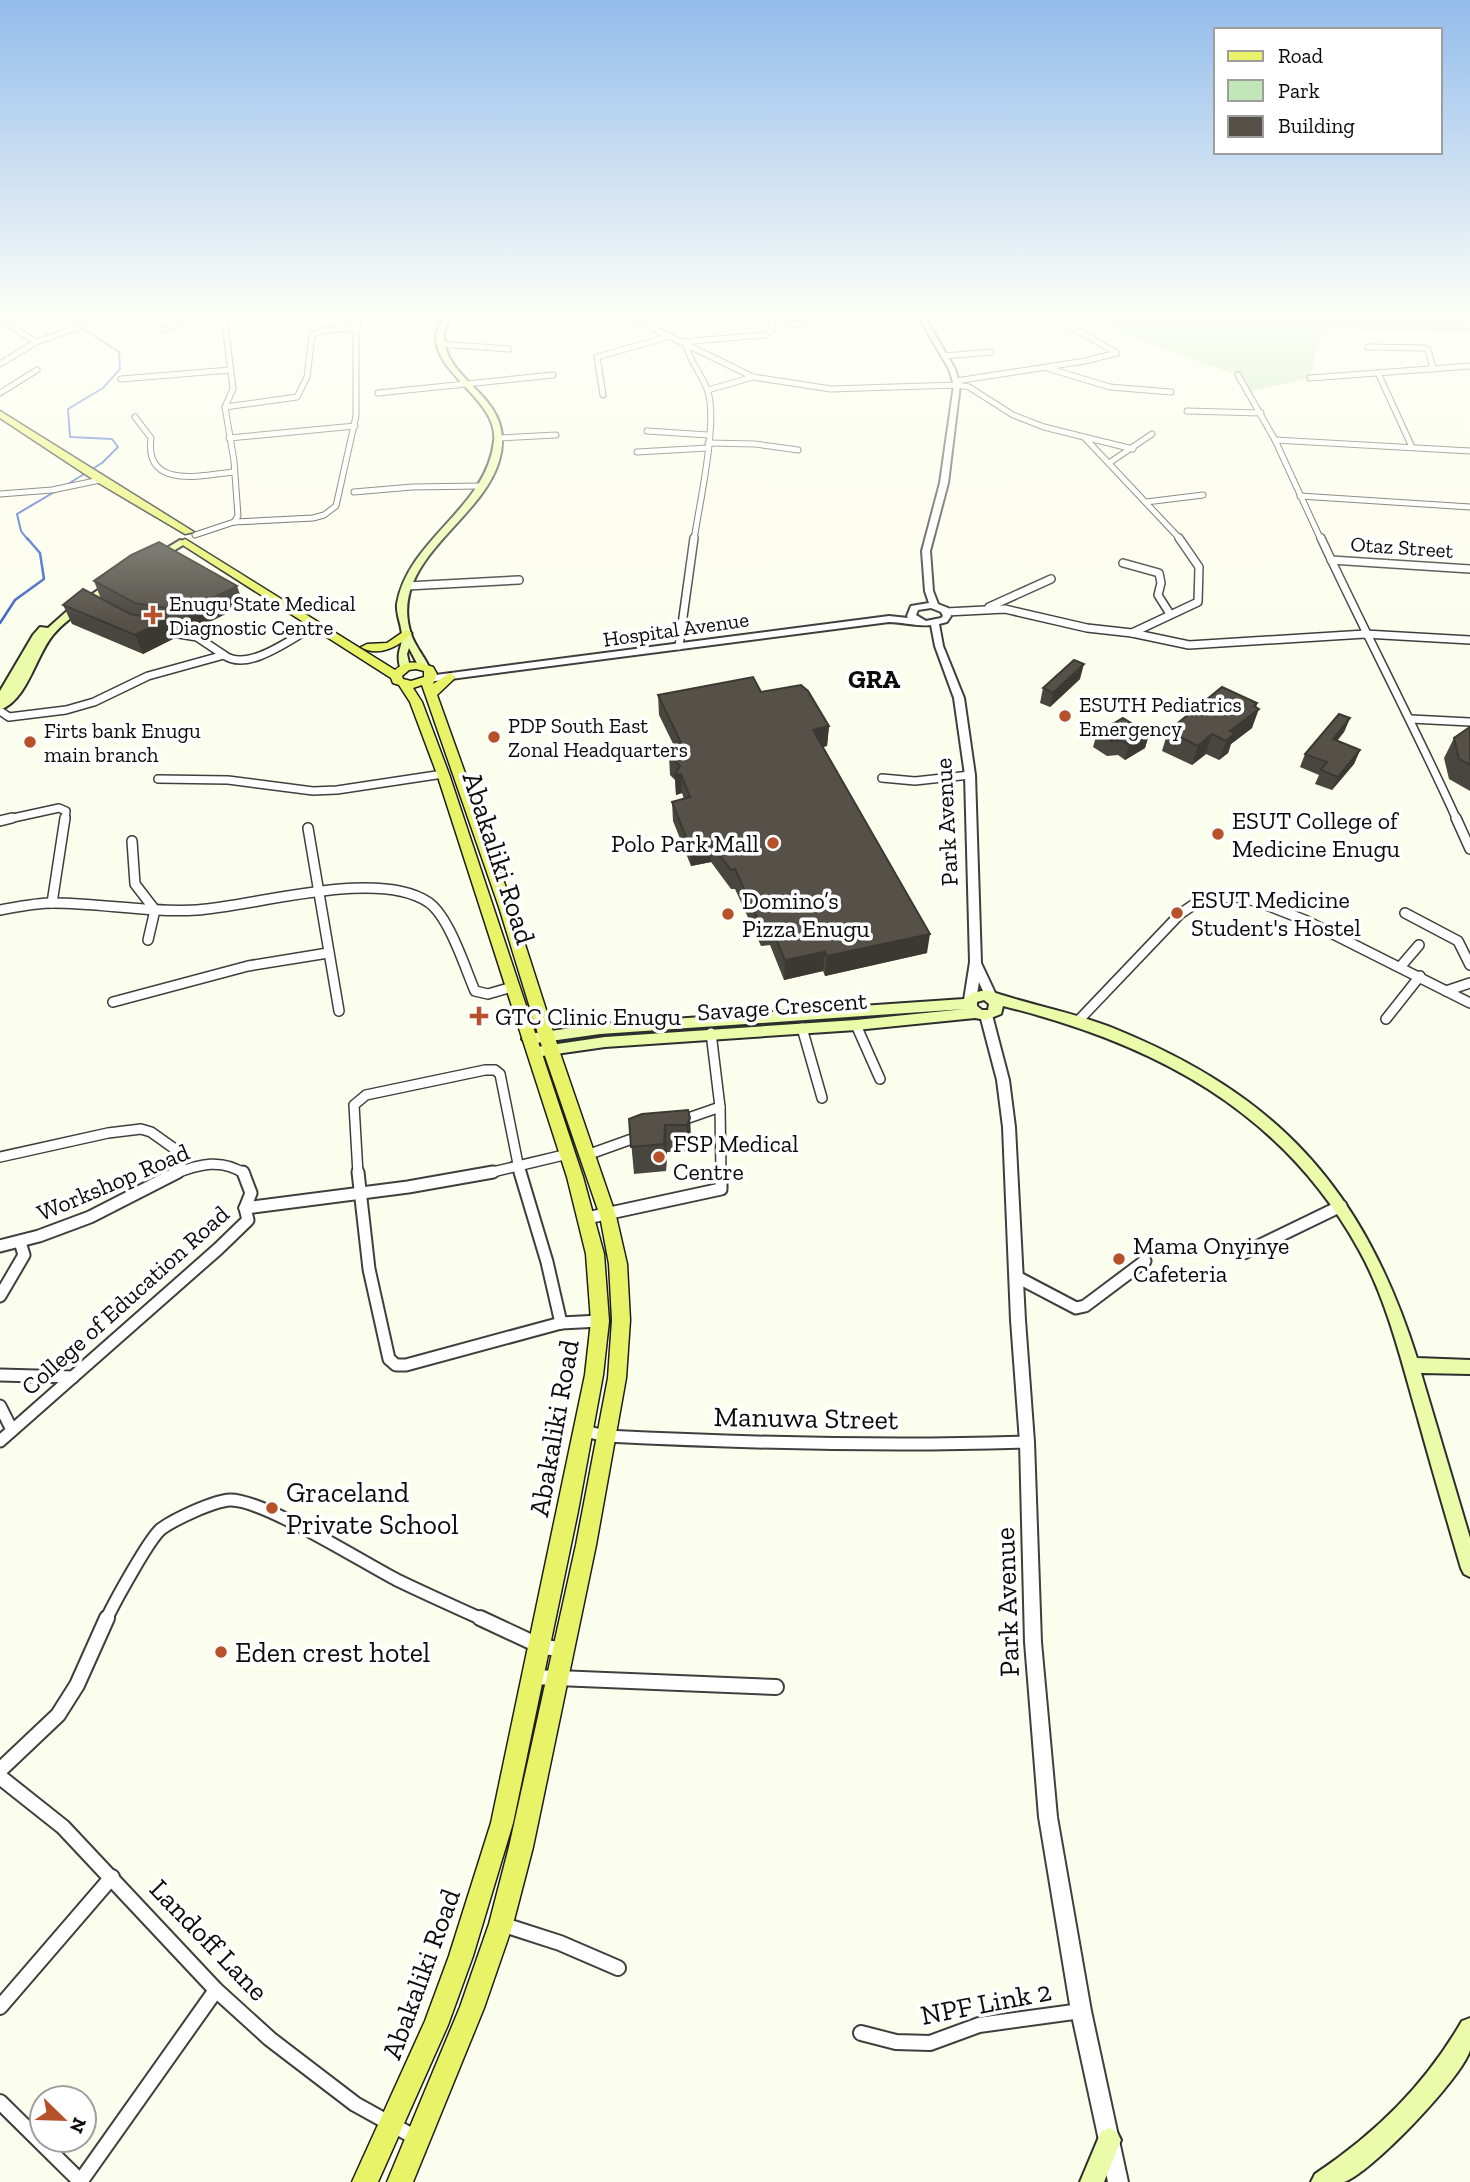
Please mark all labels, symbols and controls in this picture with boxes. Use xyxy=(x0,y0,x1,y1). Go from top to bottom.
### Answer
legend xyxy=(1214,28,1442,154)
text: Road xyxy=(1278,43,1324,68)
text: Park xyxy=(1278,78,1320,103)
text: Building xyxy=(1278,113,1355,138)
street label: Otaz Street xyxy=(1350,531,1454,563)
place label: Enugu State Medical Diagnostic Centre xyxy=(169,591,356,640)
marker: Enugu State Medical Diagnostic Centre xyxy=(143,605,163,625)
street label: Hospital Avenue xyxy=(601,606,751,652)
district label: GRA xyxy=(848,663,900,695)
place label: ESUTH Pediatrics Emergency xyxy=(1079,692,1242,741)
marker: ESUTH Pediatrics Emergency xyxy=(1057,708,1073,724)
place label: PDP South East Zonal Headquarters xyxy=(508,713,688,762)
place label: Firts bank Enugu main branch xyxy=(44,718,201,767)
marker: PDP South East Zonal Headquarters xyxy=(486,729,502,745)
marker: Firts bank Enugu main branch xyxy=(22,734,38,750)
street label: Park Avenue xyxy=(928,757,964,887)
street label: Abakaliki Road xyxy=(456,768,542,948)
place label: ESUT College of Medicine Enugu xyxy=(1232,806,1401,863)
marker: ESUT College of Medicine Enugu xyxy=(1210,826,1226,842)
place label: Polo Park Mall xyxy=(611,829,759,858)
marker: Polo Park Mall xyxy=(765,835,781,851)
place label: ESUT Medicine Student's Hostel xyxy=(1191,885,1361,942)
place label: Domino’s Pizza Enugu xyxy=(742,886,870,943)
marker: ESUT Medicine Student's Hostel xyxy=(1169,905,1185,921)
marker: Domino’s Pizza Enugu xyxy=(720,906,736,922)
street label: Savage Crescent xyxy=(696,986,868,1026)
place label: GTC Clinic Enugu xyxy=(495,1002,681,1031)
marker: GTC Clinic Enugu xyxy=(469,1006,489,1026)
place label: FSP Medical Centre xyxy=(673,1129,799,1186)
street label: Workshop Road xyxy=(33,1137,193,1227)
marker: FSP Medical Centre xyxy=(651,1149,667,1165)
street label: College of Education Road xyxy=(15,1199,235,1401)
place label: Mama Onyinye Cafeteria xyxy=(1133,1231,1289,1288)
marker: Mama Onyinye Cafeteria xyxy=(1111,1251,1127,1267)
street label: Abakaliki Road xyxy=(522,1337,586,1519)
street label: Manuwa Street xyxy=(713,1400,899,1436)
place label: Graceland Private School xyxy=(286,1476,459,1541)
marker: Graceland Private School xyxy=(264,1500,280,1516)
street label: Park Avenue xyxy=(988,1527,1026,1677)
place label: Eden crest hotel xyxy=(235,1636,430,1669)
marker: Eden crest hotel xyxy=(213,1644,229,1660)
street label: Landoff Lane xyxy=(143,1872,275,2008)
street label: Abakaliki Road xyxy=(375,1884,467,2064)
street label: NPF Link 2 xyxy=(918,1974,1054,2032)
north arrow xyxy=(28,2084,98,2154)
text: N xyxy=(65,2114,92,2137)

